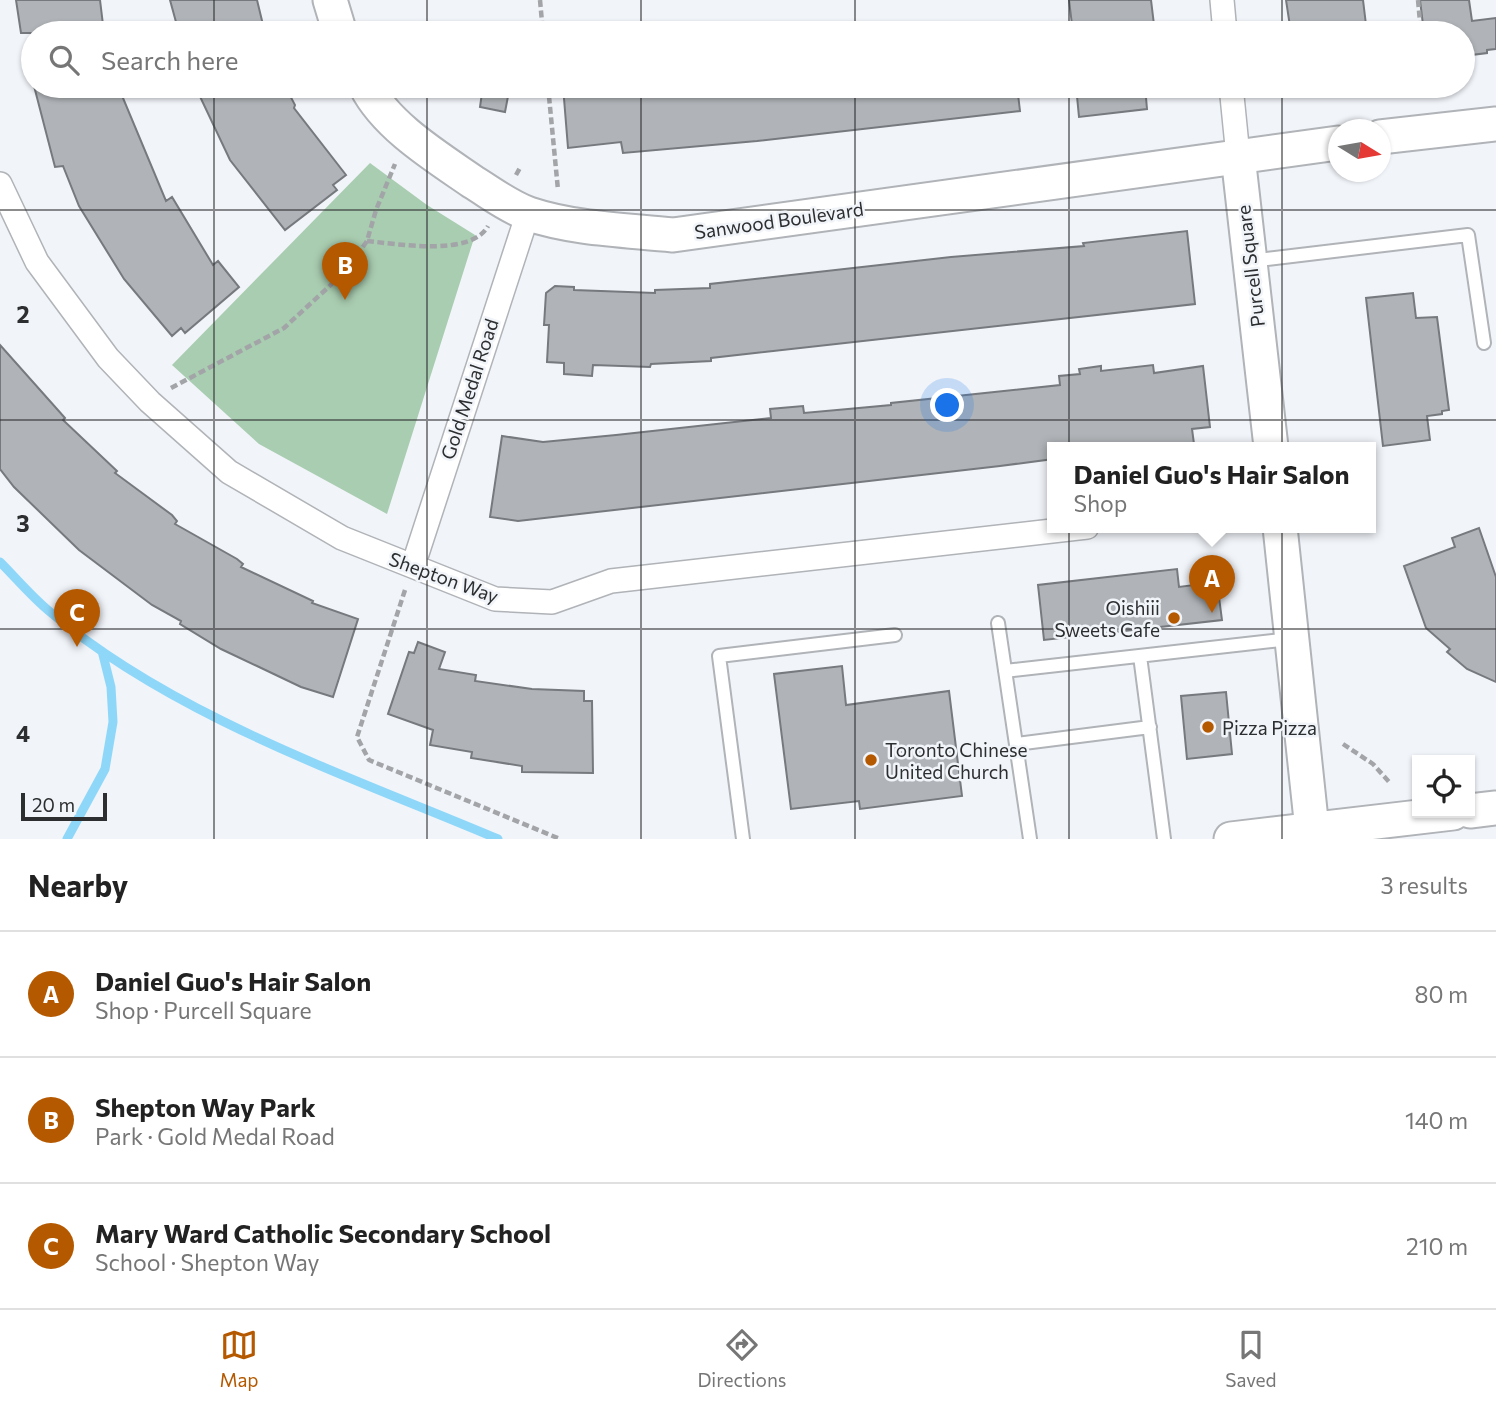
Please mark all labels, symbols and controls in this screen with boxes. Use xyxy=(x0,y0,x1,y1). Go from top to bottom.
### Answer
search box xyxy=(21,21,1475,98)
icon: search xyxy=(45,41,83,79)
text: Search here xyxy=(101,44,239,75)
north arrow xyxy=(1328,119,1391,182)
street label: Sanwood Boulevard xyxy=(693,197,865,243)
street label: Purcell Square xyxy=(1231,204,1269,328)
pin: B xyxy=(322,242,368,300)
text: 2 xyxy=(16,300,30,328)
street label: Gold Medal Road xyxy=(435,316,503,462)
your location xyxy=(930,388,964,422)
popup xyxy=(1047,442,1376,533)
text: Daniel Guo's Hair Salon xyxy=(1073,458,1350,489)
text: Shop xyxy=(1073,489,1127,517)
text: 3 xyxy=(16,509,30,537)
street label: Shepton Way xyxy=(386,547,502,607)
pin: A xyxy=(1189,555,1235,613)
pin: C xyxy=(54,589,100,647)
place label: Oishiii Sweets Cafe xyxy=(1054,596,1160,641)
marker: Oishiii Sweets Cafe xyxy=(1166,610,1182,626)
place label: Pizza Pizza xyxy=(1222,716,1317,739)
text: 4 xyxy=(16,719,30,747)
marker: Pizza Pizza xyxy=(1200,719,1216,735)
place label: Toronto Chinese United Church xyxy=(885,738,1028,783)
marker: Toronto Chinese United Church xyxy=(863,752,879,768)
map controls xyxy=(1412,755,1475,818)
button: locate xyxy=(1412,755,1475,818)
scale bar xyxy=(21,790,107,822)
text: 20 m xyxy=(32,793,75,816)
text: Nearby xyxy=(28,866,128,903)
text: 3 results xyxy=(1381,871,1468,899)
text: Daniel Guo's Hair Salon xyxy=(95,965,371,996)
text: A xyxy=(43,980,59,1008)
text: 80 m xyxy=(1415,980,1468,1008)
text: Shop · Purcell Square xyxy=(95,996,312,1024)
text: Shepton Way Park xyxy=(95,1091,316,1122)
text: B xyxy=(43,1106,59,1134)
text: 140 m xyxy=(1405,1106,1468,1134)
text: Park · Gold Medal Road xyxy=(95,1122,335,1150)
text: Mary Ward Catholic Secondary School xyxy=(95,1217,551,1248)
text: C xyxy=(43,1232,59,1260)
text: 210 m xyxy=(1406,1232,1468,1260)
text: School · Shepton Way xyxy=(95,1248,319,1276)
tab: Map xyxy=(219,1326,259,1391)
tab: Directions xyxy=(697,1326,787,1391)
tab: Saved xyxy=(1225,1326,1277,1391)

